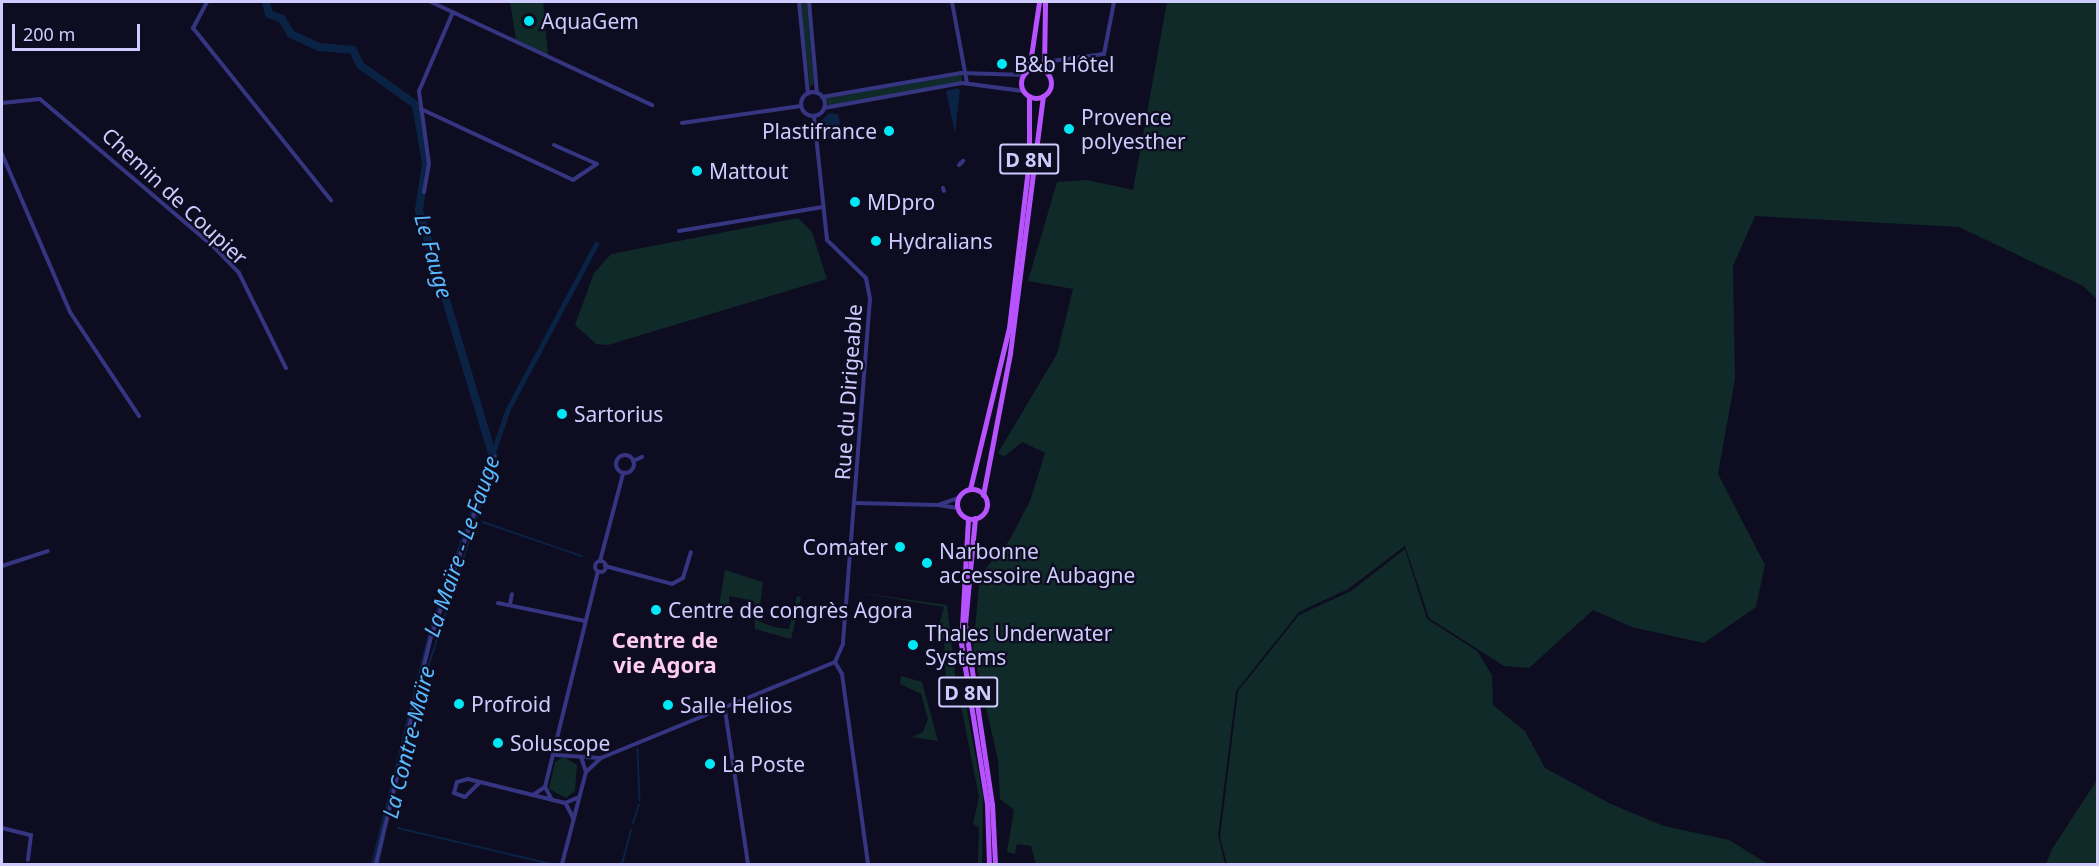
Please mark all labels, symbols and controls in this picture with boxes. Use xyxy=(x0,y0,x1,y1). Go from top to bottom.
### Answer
place label: AquaGem xyxy=(541,8,639,34)
scale bar xyxy=(15,12,142,50)
marker: AquaGem xyxy=(522,14,536,28)
text: 200 m xyxy=(23,22,75,46)
place label: B&b Hôtel xyxy=(1014,51,1115,77)
marker: B&b Hôtel xyxy=(995,57,1009,71)
place label: Provence polyesther xyxy=(1081,104,1186,154)
place label: Plastifrance xyxy=(762,118,877,144)
street label: Chemin de Coupier xyxy=(97,122,253,270)
marker: Provence polyesther xyxy=(1062,122,1076,136)
marker: Plastifrance xyxy=(882,124,896,138)
road number: D 8N xyxy=(999,142,1059,176)
place label: Mattout xyxy=(709,158,788,184)
marker: Mattout xyxy=(690,164,704,178)
place label: MDpro xyxy=(867,189,935,215)
marker: MDpro xyxy=(848,195,862,209)
water label: Le Fauge xyxy=(409,211,459,301)
place label: Hydralians xyxy=(888,228,993,254)
marker: Hydralians xyxy=(869,234,883,248)
street label: Rue du Dirigeable xyxy=(829,303,867,481)
place label: Sartorius xyxy=(574,401,663,427)
marker: Sartorius xyxy=(555,407,569,421)
water label: La Maïre - Le Fauge xyxy=(418,452,504,640)
place label: Comater xyxy=(803,534,888,560)
place label: Narbonne accessoire Aubagne xyxy=(939,538,1135,588)
marker: Comater xyxy=(893,540,907,554)
marker: Narbonne accessoire Aubagne xyxy=(920,556,934,570)
place label: Centre de congrès Agora xyxy=(668,597,913,623)
marker: Centre de congrès Agora xyxy=(649,603,663,617)
place label: Thales Underwater Systems xyxy=(925,620,1112,670)
district label: Centre de vie Agora xyxy=(612,626,718,678)
marker: Thales Underwater Systems xyxy=(906,638,920,652)
water label: La Contre-Maïre xyxy=(376,663,440,821)
road number: D 8N xyxy=(938,675,998,709)
place label: Profroid xyxy=(471,691,551,717)
place label: Salle Helios xyxy=(680,692,792,718)
marker: Profroid xyxy=(452,697,466,711)
marker: Salle Helios xyxy=(661,698,675,712)
place label: Soluscope xyxy=(510,730,610,756)
marker: Soluscope xyxy=(491,736,505,750)
place label: La Poste xyxy=(722,751,805,777)
marker: La Poste xyxy=(703,757,717,771)

